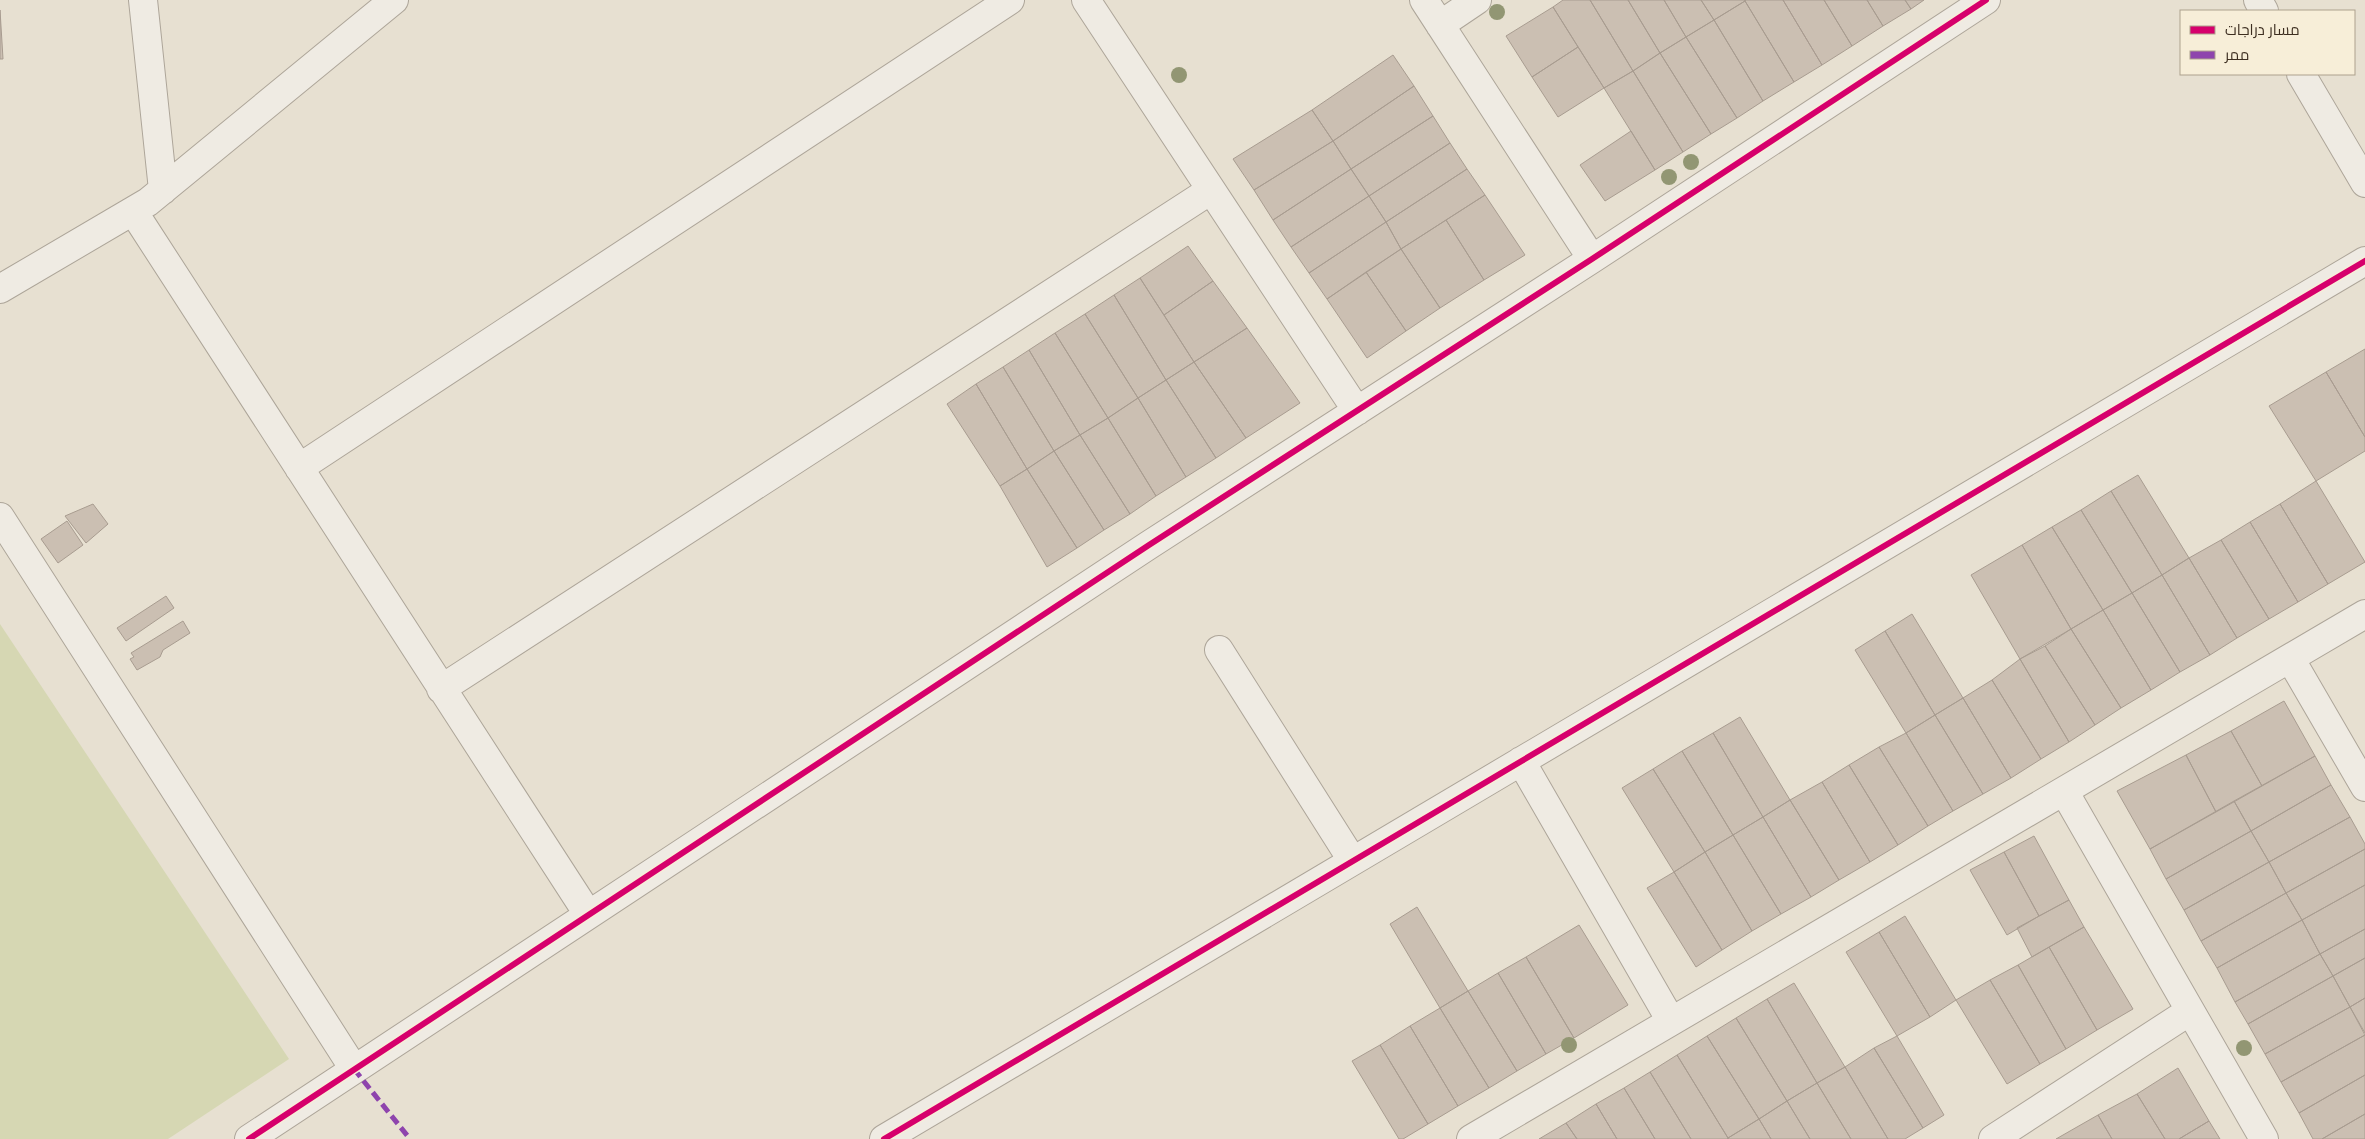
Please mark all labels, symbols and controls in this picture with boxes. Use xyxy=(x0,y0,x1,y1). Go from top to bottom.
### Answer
legend xyxy=(2180,10,2355,75)
text: مسار دراجات xyxy=(2225,19,2300,39)
text: ممر xyxy=(2224,44,2249,64)

